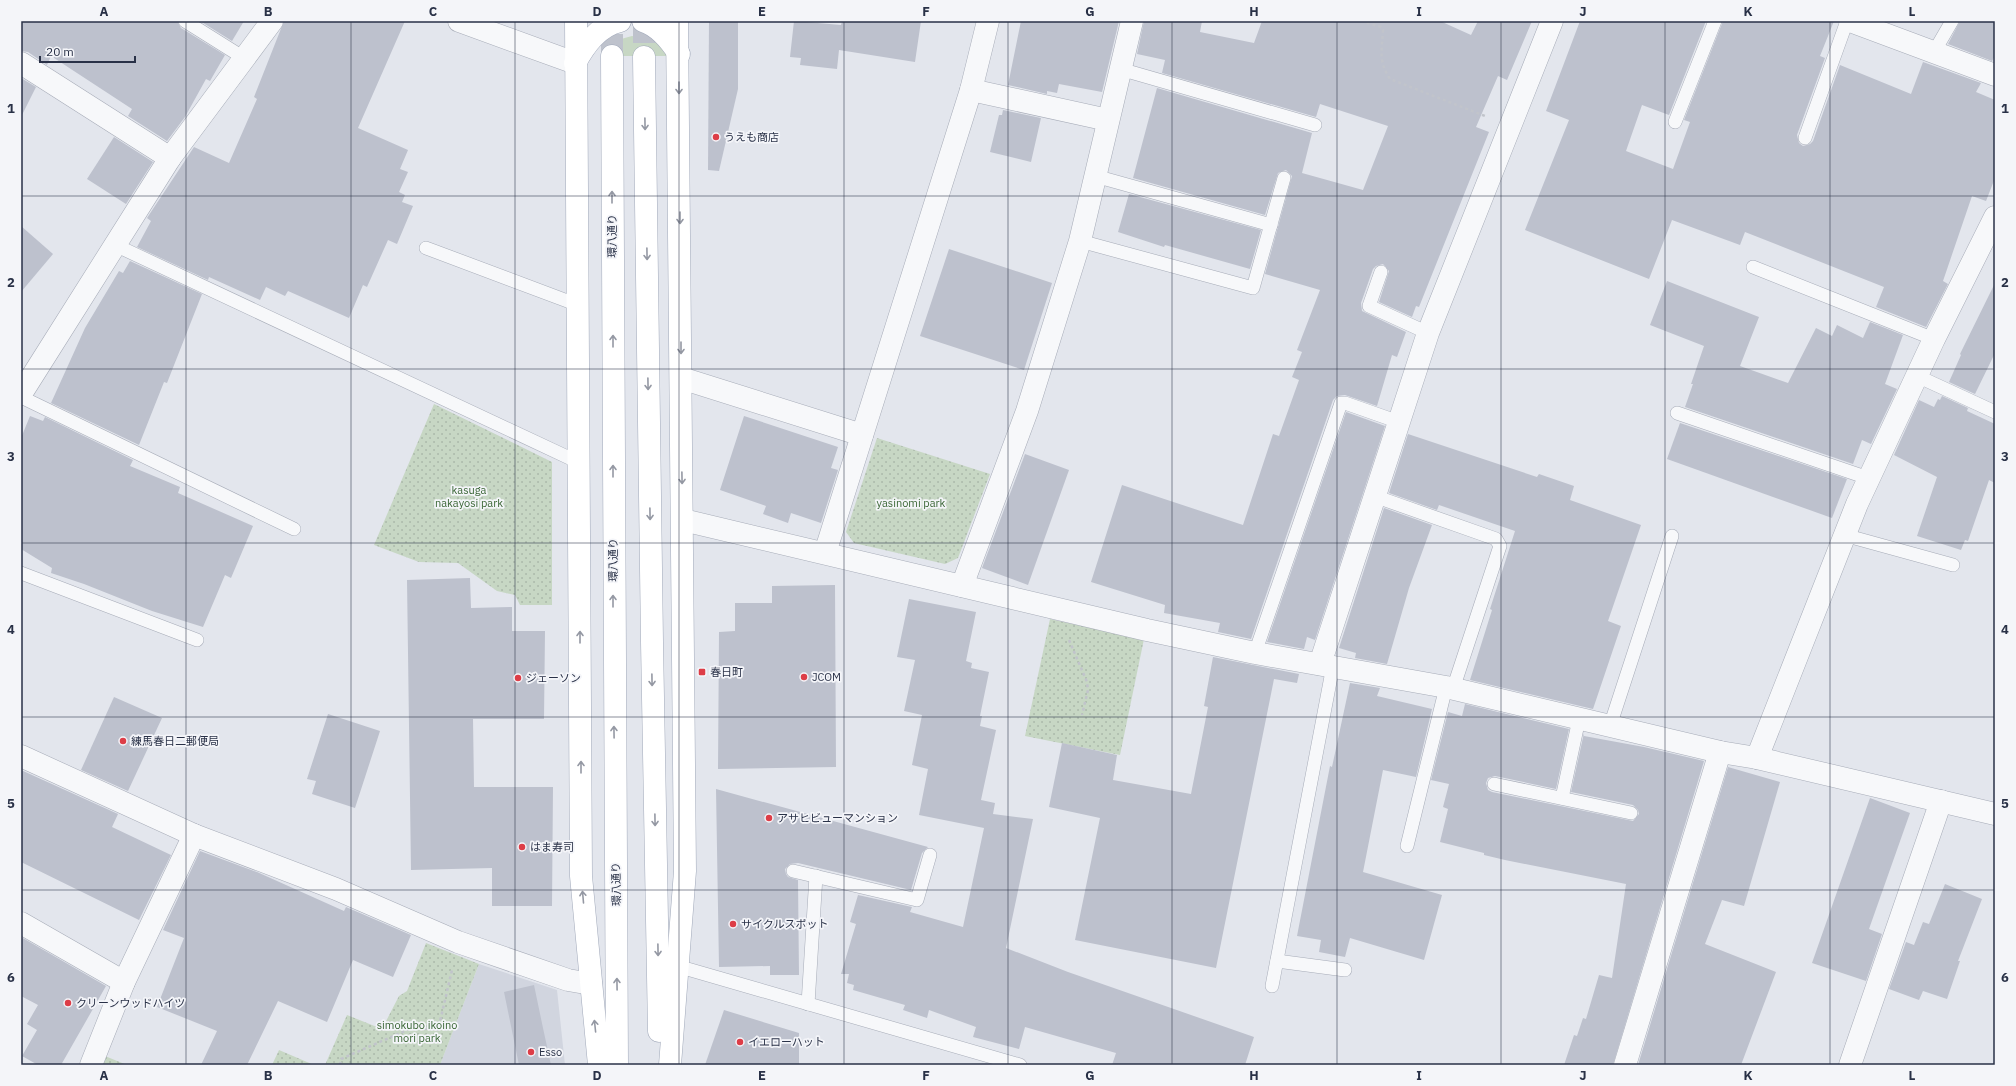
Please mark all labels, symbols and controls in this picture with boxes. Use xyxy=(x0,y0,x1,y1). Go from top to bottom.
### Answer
text: A xyxy=(100,3,109,20)
text: B xyxy=(264,3,273,20)
text: C xyxy=(429,3,438,20)
text: D xyxy=(592,3,602,20)
text: E xyxy=(758,3,766,20)
text: F xyxy=(922,3,930,20)
text: G xyxy=(1085,3,1095,20)
text: H xyxy=(1249,3,1259,20)
text: I xyxy=(1416,3,1422,20)
text: J xyxy=(1579,3,1587,20)
text: K xyxy=(1743,3,1753,20)
text: L xyxy=(1909,3,1916,20)
scale bar xyxy=(40,38,135,64)
text: 20 m xyxy=(46,44,74,59)
one-way arrow xyxy=(675,81,683,94)
text: 1 xyxy=(7,100,15,117)
text: 1 xyxy=(2001,100,2009,117)
one-way arrow xyxy=(641,117,649,130)
place label: うえも商店 xyxy=(724,130,779,144)
marker: うえも商店 xyxy=(711,132,721,142)
one-way arrow xyxy=(608,191,616,204)
one-way arrow xyxy=(676,211,684,224)
street label: 環八通り xyxy=(605,214,619,258)
one-way arrow xyxy=(643,247,651,260)
text: 2 xyxy=(7,274,15,291)
text: 2 xyxy=(2001,274,2009,291)
one-way arrow xyxy=(609,335,617,348)
one-way arrow xyxy=(677,341,685,354)
one-way arrow xyxy=(644,377,652,390)
text: 3 xyxy=(7,448,15,465)
text: 3 xyxy=(2001,448,2009,465)
one-way arrow xyxy=(609,465,617,478)
one-way arrow xyxy=(679,471,686,484)
park label: kasuga nakayosi park xyxy=(435,483,503,510)
park label: yasinomi park xyxy=(877,496,946,510)
one-way arrow xyxy=(646,507,654,520)
street label: 環八通り xyxy=(606,538,620,582)
one-way arrow xyxy=(609,595,617,608)
text: 4 xyxy=(7,621,15,638)
text: 4 xyxy=(2001,621,2009,638)
one-way arrow xyxy=(576,631,584,644)
place label: 春日町 xyxy=(710,665,743,679)
marker: 春日町 xyxy=(697,667,707,677)
place label: JCOM xyxy=(812,670,841,684)
place label: ジェーソン xyxy=(526,671,581,685)
marker: JCOM xyxy=(799,672,809,682)
marker: ジェーソン xyxy=(513,673,523,683)
one-way arrow xyxy=(648,673,656,686)
one-way arrow xyxy=(610,726,618,739)
place label: 練馬春日二郵便局 xyxy=(131,734,219,748)
marker: 練馬春日二郵便局 xyxy=(118,736,128,746)
one-way arrow xyxy=(577,761,585,774)
text: 5 xyxy=(7,795,15,812)
text: 5 xyxy=(2001,795,2009,812)
place label: アサヒビューマンション xyxy=(777,811,898,825)
one-way arrow xyxy=(651,813,659,826)
marker: アサヒビューマンション xyxy=(764,813,774,823)
place label: はま寿司 xyxy=(530,840,574,854)
marker: はま寿司 xyxy=(517,842,527,852)
street label: 環八通り xyxy=(609,862,623,906)
one-way arrow xyxy=(580,891,587,904)
place label: サイクルスポット xyxy=(741,917,828,931)
marker: サイクルスポット xyxy=(728,919,738,929)
one-way arrow xyxy=(654,943,662,956)
text: 6 xyxy=(7,969,15,986)
text: 6 xyxy=(2001,969,2009,986)
one-way arrow xyxy=(613,978,621,991)
place label: クリーンウッドハイツ xyxy=(76,996,185,1010)
marker: クリーンウッドハイツ xyxy=(63,998,73,1008)
park label: simokubo ikoino mori park xyxy=(377,1018,457,1045)
one-way arrow xyxy=(591,1020,599,1033)
place label: イエローハット xyxy=(748,1035,825,1049)
marker: イエローハット xyxy=(735,1037,745,1047)
place label: Esso xyxy=(539,1045,562,1059)
marker: Esso xyxy=(526,1047,536,1057)
text: A xyxy=(100,1067,109,1084)
text: B xyxy=(264,1067,273,1084)
text: C xyxy=(429,1067,438,1084)
text: D xyxy=(592,1067,602,1084)
text: E xyxy=(758,1067,766,1084)
text: F xyxy=(922,1067,930,1084)
text: G xyxy=(1085,1067,1095,1084)
text: H xyxy=(1249,1067,1259,1084)
text: I xyxy=(1416,1067,1422,1084)
text: J xyxy=(1579,1067,1587,1084)
text: K xyxy=(1743,1067,1753,1084)
text: L xyxy=(1909,1067,1916,1084)

